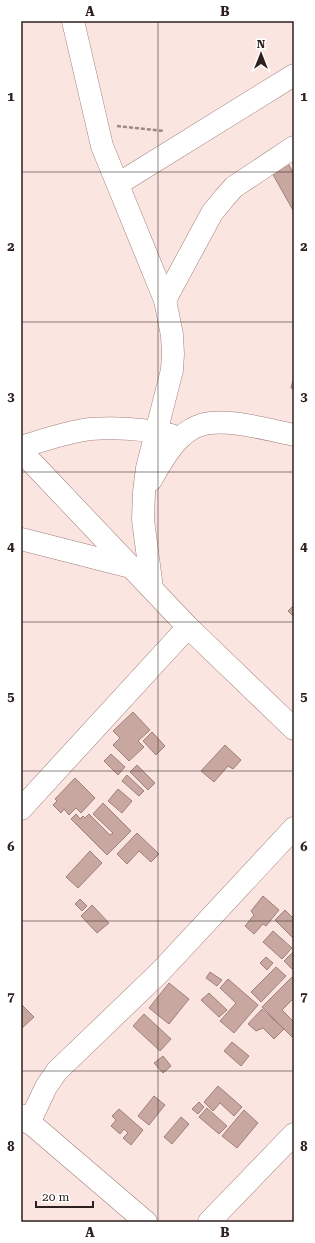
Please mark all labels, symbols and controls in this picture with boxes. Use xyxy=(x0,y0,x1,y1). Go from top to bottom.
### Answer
text: A xyxy=(85,4,95,19)
text: B xyxy=(220,4,230,19)
north arrow xyxy=(241,34,281,74)
text: N xyxy=(257,38,266,51)
text: 1 xyxy=(7,89,15,104)
text: 1 xyxy=(300,89,308,104)
text: 2 xyxy=(7,239,15,254)
text: 2 xyxy=(300,239,308,254)
text: 3 xyxy=(7,389,15,404)
text: 3 xyxy=(300,389,308,404)
text: 4 xyxy=(7,539,15,554)
text: 4 xyxy=(300,539,308,554)
text: 5 xyxy=(7,689,15,704)
text: 5 xyxy=(300,689,308,704)
text: 6 xyxy=(7,839,15,854)
text: 6 xyxy=(300,839,308,854)
text: 7 xyxy=(7,989,15,1004)
text: 7 xyxy=(300,989,308,1004)
text: 8 xyxy=(7,1139,15,1154)
text: 8 xyxy=(300,1139,308,1154)
scale bar xyxy=(36,1183,93,1209)
text: 20 m xyxy=(42,1190,69,1204)
text: A xyxy=(85,1225,95,1240)
text: B xyxy=(220,1225,230,1240)

